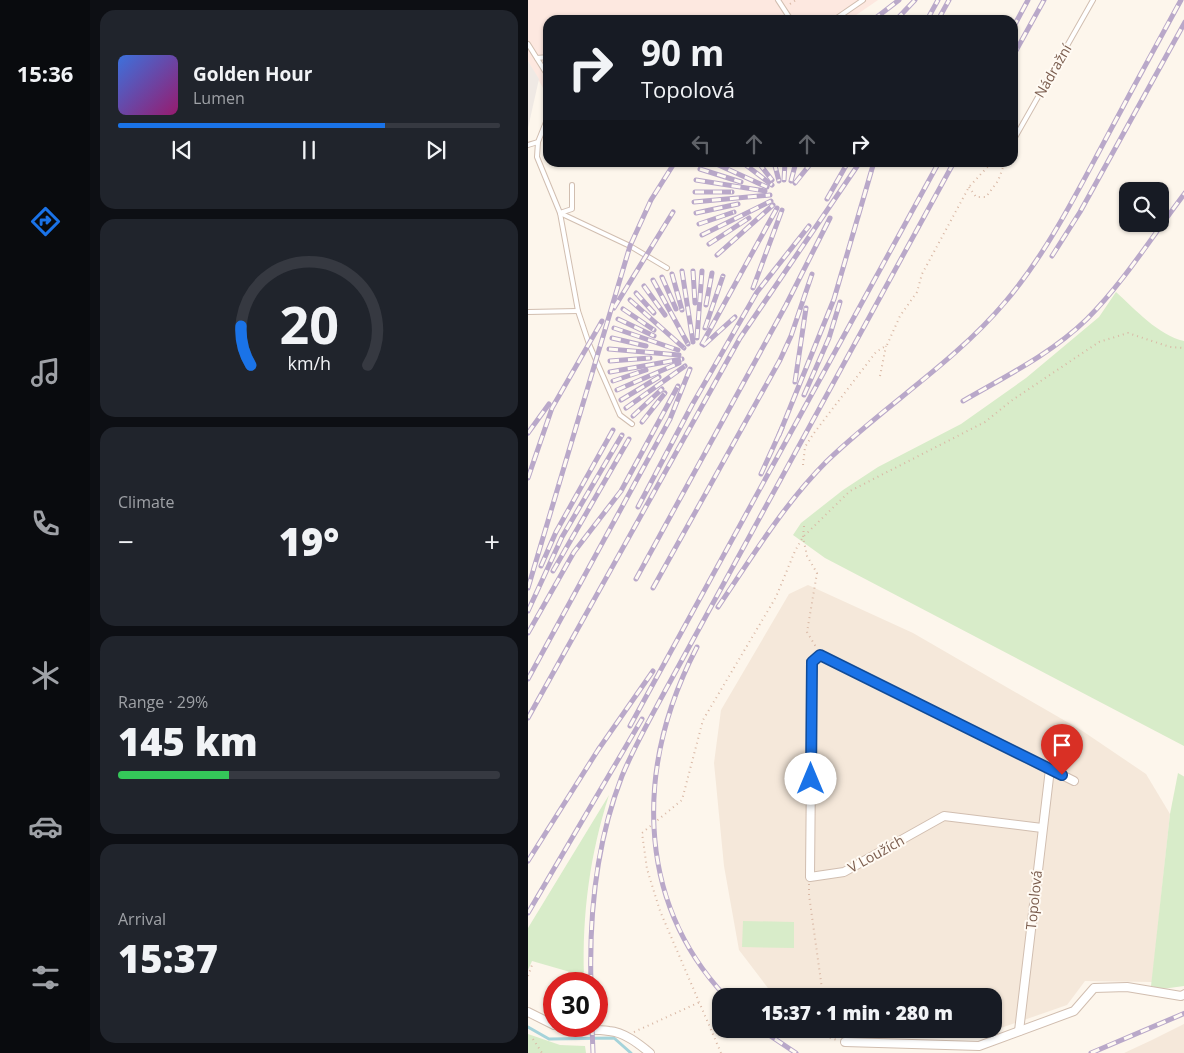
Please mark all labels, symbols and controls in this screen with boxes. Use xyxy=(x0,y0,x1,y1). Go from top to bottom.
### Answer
text: 90 m xyxy=(641,29,724,76)
icon: right xyxy=(558,35,623,100)
street label: Nádražní xyxy=(1030,40,1076,101)
text: 15:36 xyxy=(17,58,73,88)
text: Golden Hour xyxy=(193,61,312,87)
text: Topolová xyxy=(641,74,735,104)
text: Lumen xyxy=(193,87,245,109)
icon: left xyxy=(687,130,715,158)
icon: ahead xyxy=(740,130,768,158)
icon: ahead xyxy=(793,130,821,158)
icon: right xyxy=(846,130,874,158)
icon: previous xyxy=(168,136,196,164)
icon: pause xyxy=(295,136,323,164)
icon: next xyxy=(422,136,450,164)
map controls xyxy=(1119,182,1169,232)
button: search xyxy=(1119,182,1169,232)
icon: directions xyxy=(28,204,63,239)
text: 20 xyxy=(279,288,339,359)
text: km/h xyxy=(287,351,331,375)
icon: music xyxy=(28,355,63,390)
text: Climate xyxy=(118,491,175,513)
icon: phone xyxy=(28,506,63,541)
text: 19° xyxy=(279,515,339,567)
text: − xyxy=(118,522,134,560)
text: + xyxy=(484,522,500,560)
icon: climate xyxy=(28,658,63,693)
text: Range · 29% xyxy=(118,691,208,713)
text: 145 km xyxy=(118,715,258,767)
pin xyxy=(1041,724,1083,775)
icon: arrive xyxy=(1048,731,1076,759)
position arrow xyxy=(784,752,836,804)
icon: car xyxy=(28,809,63,844)
street label: V Loužích xyxy=(844,830,907,877)
street label: Topolová xyxy=(1021,869,1046,931)
text: Arrival xyxy=(118,908,166,930)
text: 15:37 xyxy=(118,932,218,984)
icon: filters xyxy=(28,960,63,995)
speed limit sign: 30 xyxy=(543,972,608,1037)
text: 15:37 · 1 min · 280 m xyxy=(761,1000,953,1026)

